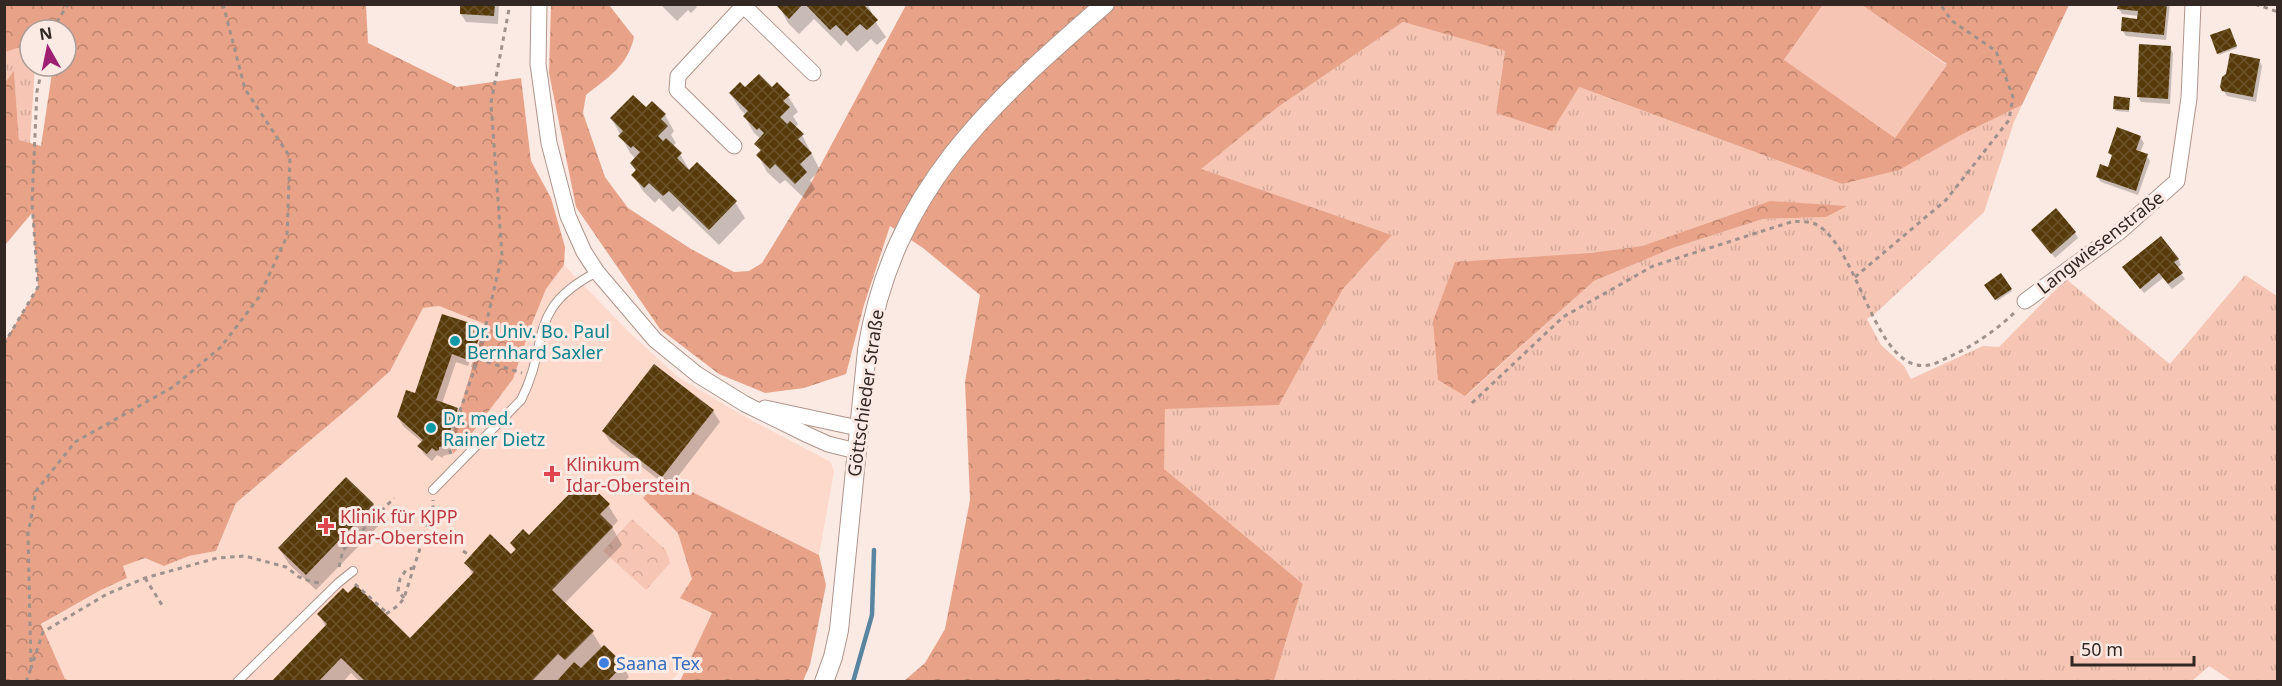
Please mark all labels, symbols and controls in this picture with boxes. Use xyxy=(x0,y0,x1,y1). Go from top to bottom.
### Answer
north arrow xyxy=(18,18,78,78)
text: N xyxy=(38,21,54,45)
street label: Langwiesenstraße xyxy=(2032,185,2168,299)
street label: Göttschieder Straße xyxy=(841,308,889,478)
place label: Dr. Univ. Bo. Paul Bernhard Saxler xyxy=(467,319,610,364)
marker: Dr. Univ. Bo. Paul Bernhard Saxler xyxy=(448,334,462,348)
place label: Dr. med. Rainer Dietz xyxy=(443,406,545,451)
marker: Dr. med. Rainer Dietz xyxy=(424,421,438,435)
place label: Klinikum Idar-Oberstein xyxy=(566,452,690,497)
marker: Klinikum Idar-Oberstein xyxy=(543,465,561,483)
place label: Klinik für KJPP Idar-Oberstein xyxy=(340,504,464,549)
marker: Klinik für KJPP Idar-Oberstein xyxy=(317,517,335,535)
scale bar xyxy=(2072,629,2194,667)
text: 50 m xyxy=(2081,637,2123,661)
place label: Saana Tex xyxy=(616,651,701,675)
marker: Saana Tex xyxy=(597,656,611,670)

